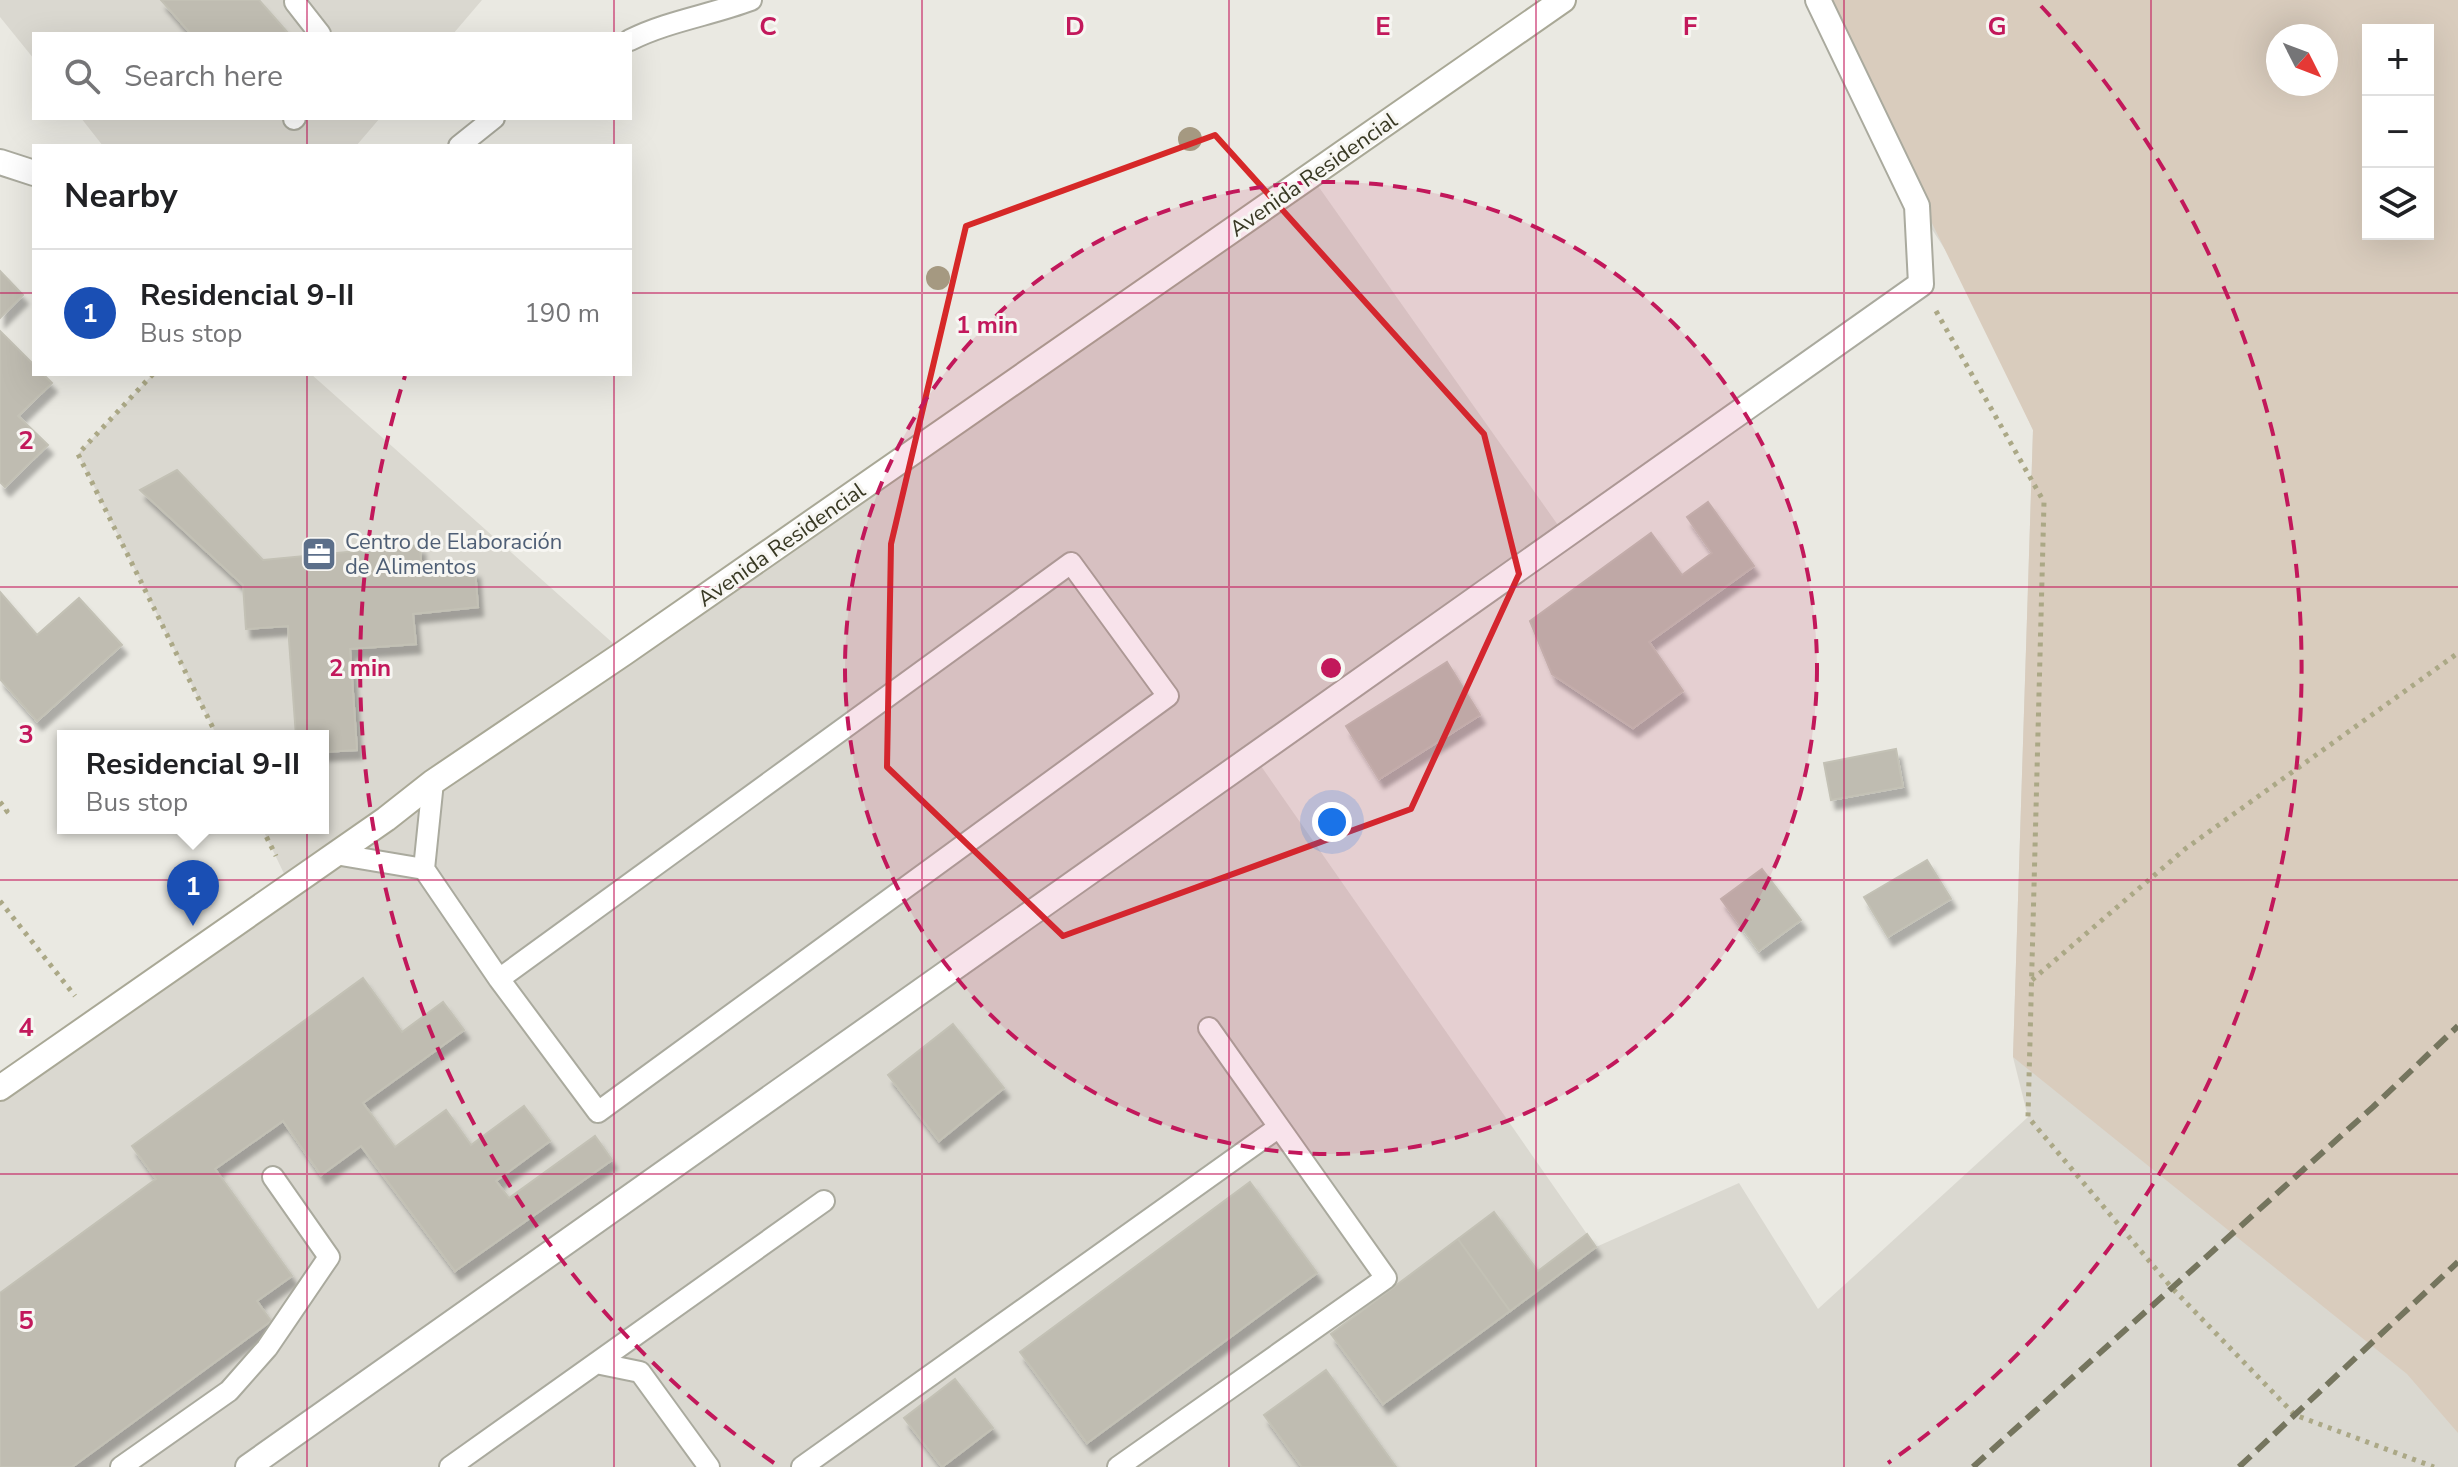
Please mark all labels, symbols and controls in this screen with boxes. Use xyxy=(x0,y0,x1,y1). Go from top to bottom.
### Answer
text: C xyxy=(759,9,777,44)
text: D xyxy=(1065,9,1085,44)
text: E xyxy=(1375,9,1391,44)
text: F xyxy=(1683,9,1697,44)
text: G xyxy=(1987,9,2007,44)
north arrow xyxy=(2266,24,2338,96)
map controls xyxy=(2362,24,2434,240)
button: + xyxy=(2362,24,2434,96)
search box xyxy=(32,32,632,120)
icon: search xyxy=(60,54,104,98)
text: Search here xyxy=(124,56,283,97)
button: − xyxy=(2362,96,2434,168)
street label: Avenida Residencial xyxy=(1224,105,1404,244)
button: layers xyxy=(2362,168,2434,240)
text: Nearby xyxy=(64,173,178,219)
text: Residencial 9-II xyxy=(140,275,354,316)
text: 1 xyxy=(82,296,98,331)
text: 190 m xyxy=(524,296,600,331)
text: 1 min xyxy=(956,309,1018,341)
text: Bus stop xyxy=(140,316,242,351)
text: 2 xyxy=(18,423,34,458)
street label: Avenida Residencial xyxy=(692,475,872,614)
place label: Centro de Elaboración de Alimentos xyxy=(345,527,562,582)
office icon: Centro de Elaboración de Alimentos xyxy=(300,535,338,573)
text: 2 min xyxy=(329,652,391,684)
centre of rings xyxy=(1317,654,1345,682)
text: 3 xyxy=(18,717,34,752)
popup xyxy=(57,730,329,834)
text: Residencial 9-II xyxy=(86,744,300,785)
text: Bus stop xyxy=(86,785,188,820)
your location xyxy=(1312,802,1352,842)
pin: 1 xyxy=(167,860,219,926)
text: 4 xyxy=(18,1010,34,1045)
text: 5 xyxy=(18,1303,34,1338)

